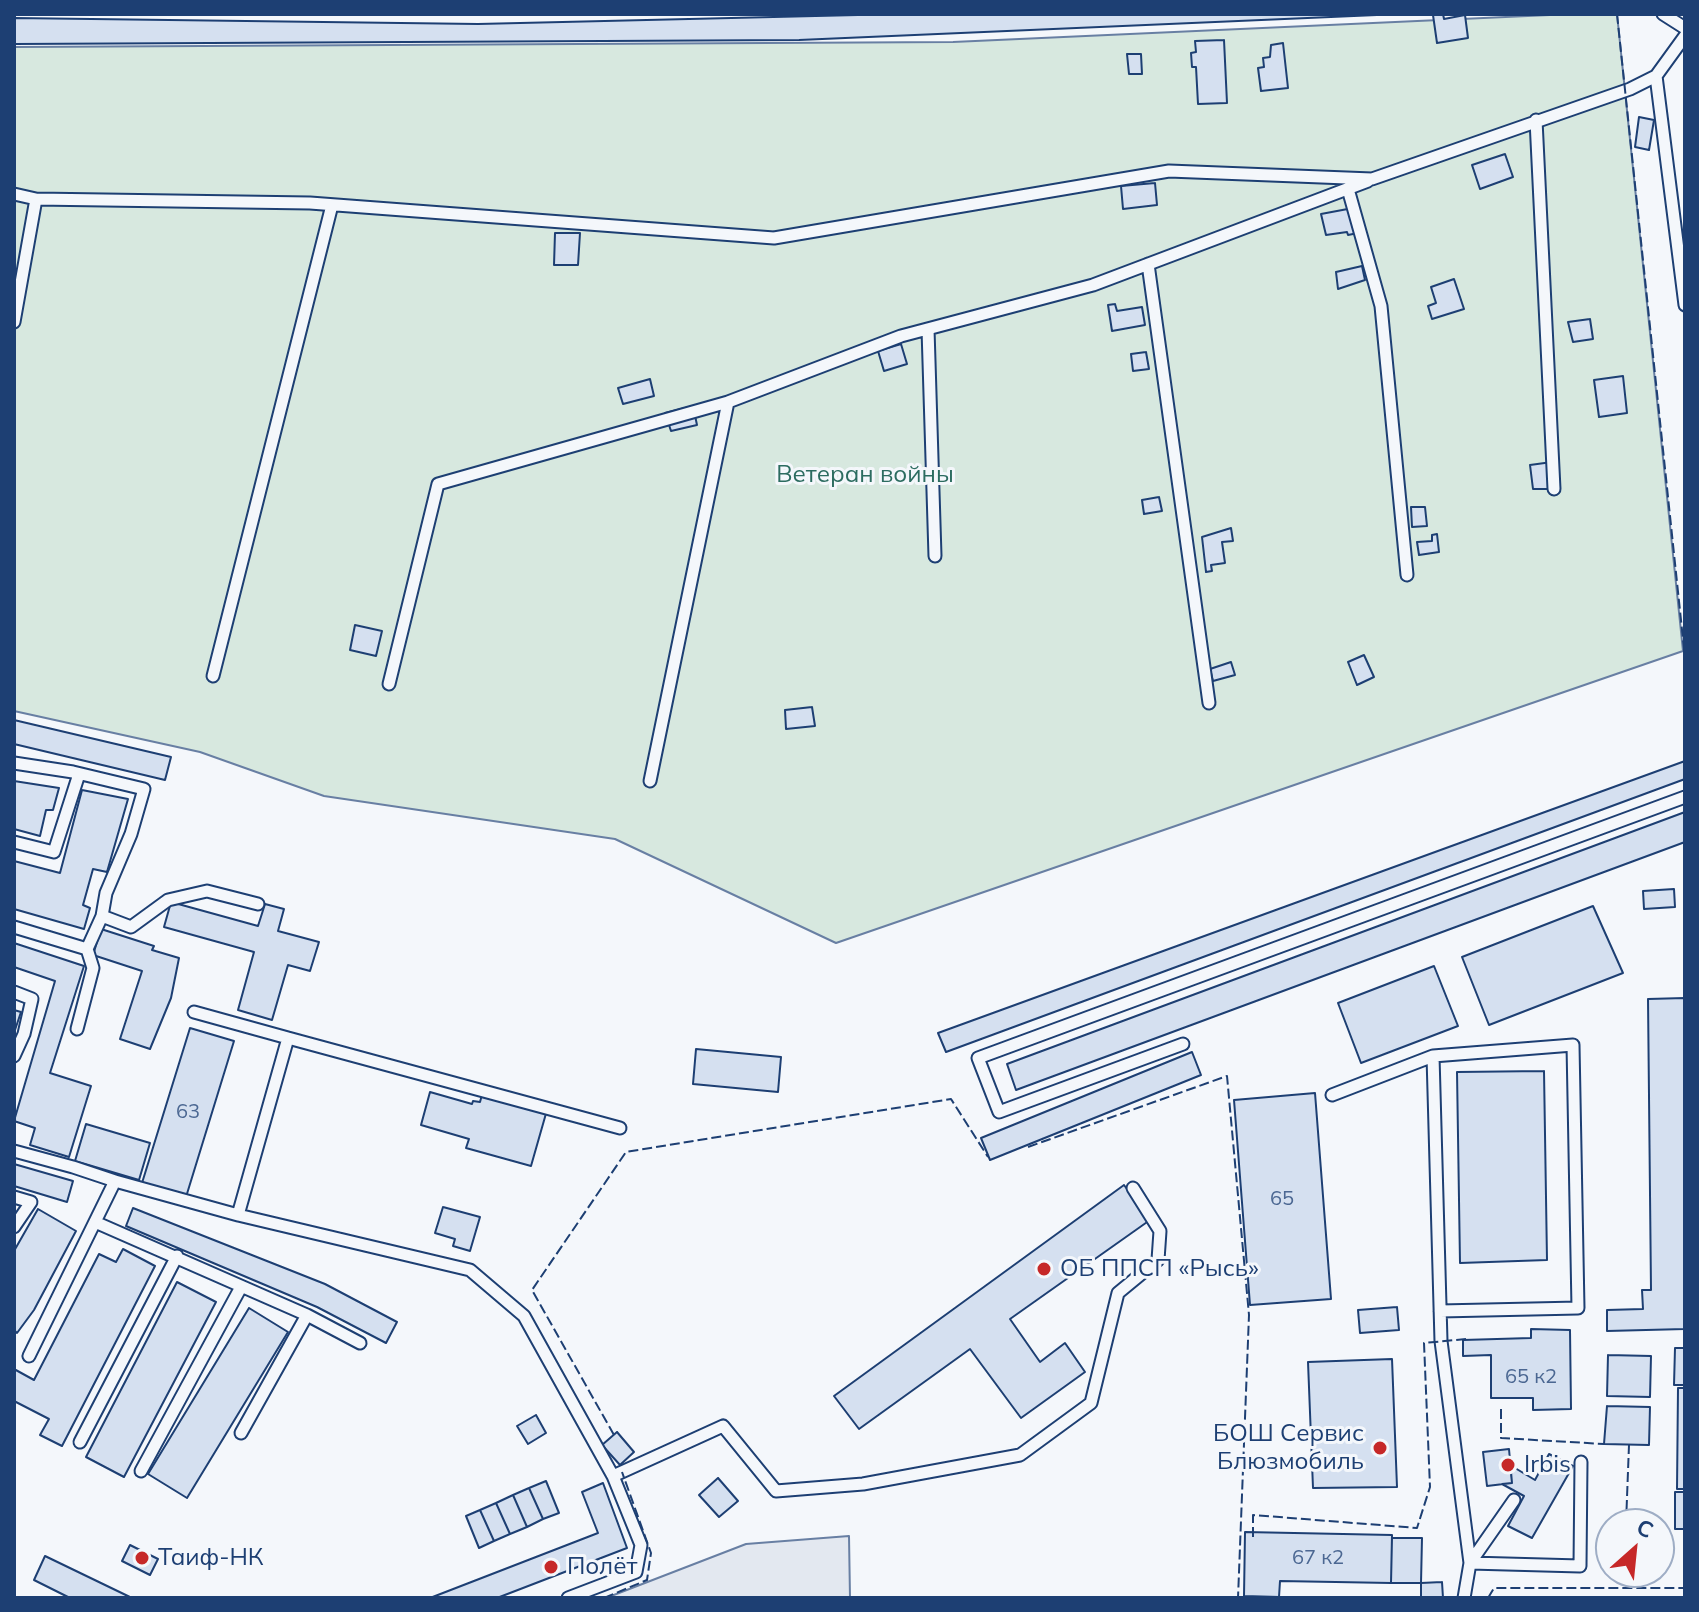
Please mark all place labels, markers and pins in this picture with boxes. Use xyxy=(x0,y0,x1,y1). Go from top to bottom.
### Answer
place label: ОБ ППСП «Рысь» xyxy=(1060,1255,1259,1283)
marker: ОБ ППСП «Рысь» xyxy=(1035,1260,1053,1278)
place label: БОШ Сервис Блюзмобиль xyxy=(1213,1420,1364,1476)
marker: БОШ Сервис Блюзмобиль xyxy=(1371,1439,1389,1457)
place label: Irbis xyxy=(1524,1451,1571,1479)
marker: Irbis xyxy=(1499,1456,1517,1474)
place label: Таиф-НК xyxy=(158,1544,264,1572)
marker: Таиф-НК xyxy=(133,1549,151,1567)
place label: Полёт xyxy=(567,1553,637,1581)
marker: Полёт xyxy=(542,1558,560,1576)

